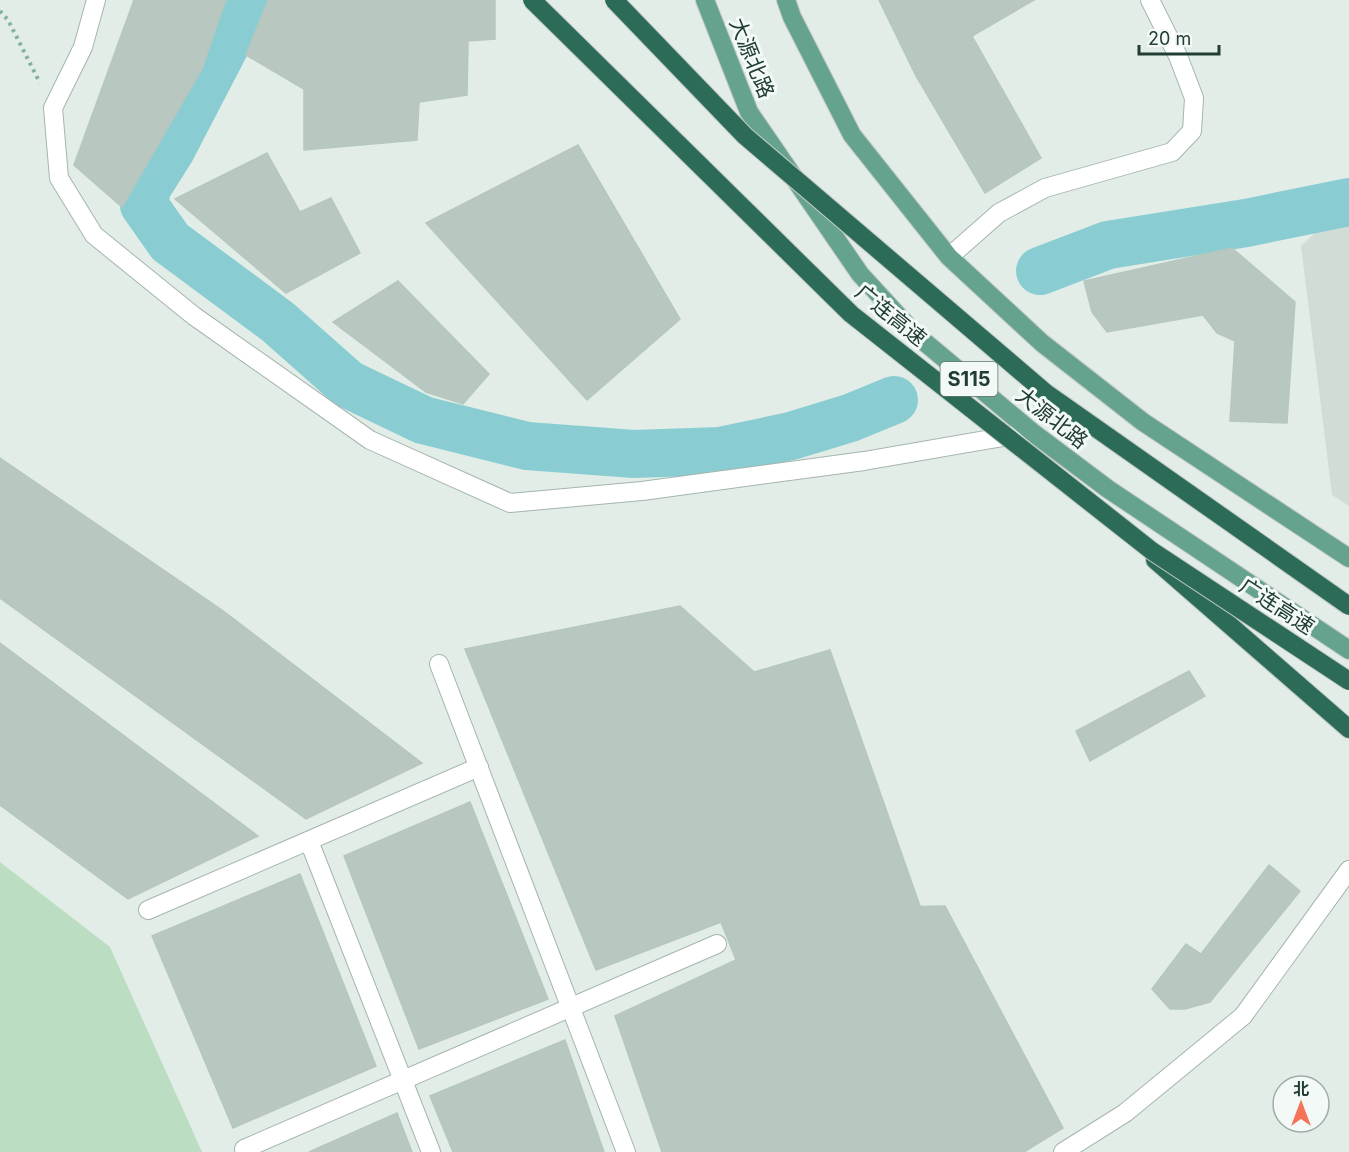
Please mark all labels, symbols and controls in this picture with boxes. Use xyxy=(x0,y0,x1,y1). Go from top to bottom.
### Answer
street label: 大源北路 xyxy=(725,14,779,102)
scale bar xyxy=(1139,18,1218,56)
text: 20 m xyxy=(1148,28,1191,49)
street label: 广连高速 xyxy=(850,279,932,351)
road number: S115 xyxy=(940,362,998,396)
street label: 大源北路 xyxy=(1011,382,1093,454)
street label: 广连高速 xyxy=(1235,573,1319,639)
north arrow xyxy=(1271,1074,1331,1134)
text: 北 xyxy=(1293,1079,1309,1099)

